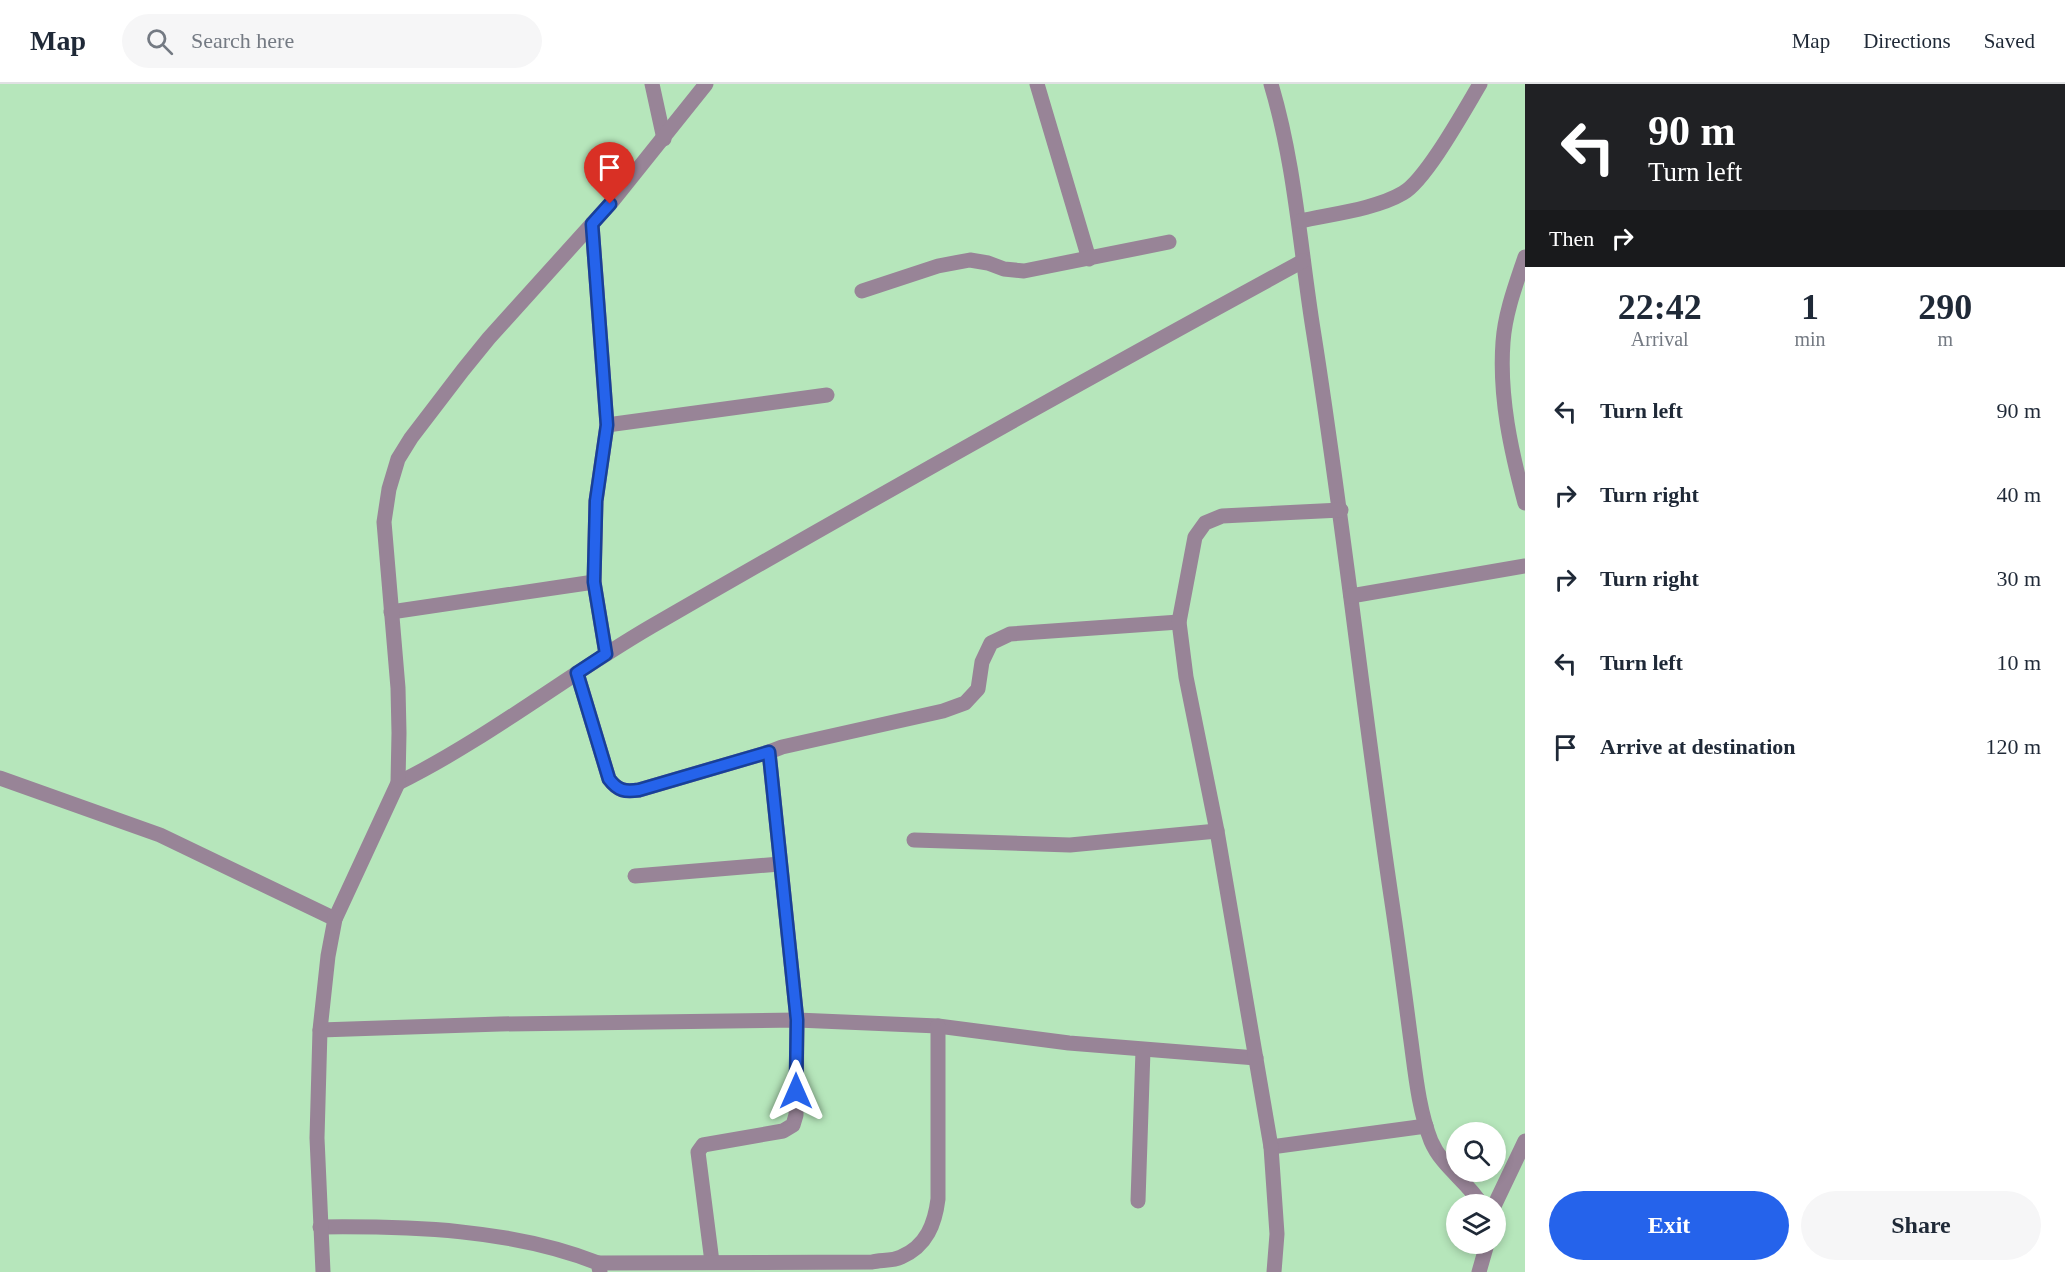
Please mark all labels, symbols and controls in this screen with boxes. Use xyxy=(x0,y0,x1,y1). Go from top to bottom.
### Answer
search box xyxy=(122,14,542,68)
text: Map xyxy=(30,25,86,56)
icon: search xyxy=(143,25,176,58)
text: Search here xyxy=(191,28,294,53)
text: Map xyxy=(1792,29,1830,53)
text: Directions xyxy=(1863,29,1951,53)
text: Saved xyxy=(1984,29,2035,53)
icon: left xyxy=(1549,108,1627,186)
text: 90 m xyxy=(1648,108,1736,154)
pin xyxy=(584,142,635,204)
icon: arrive xyxy=(593,151,626,184)
text: Turn left xyxy=(1648,157,1742,187)
icon: right xyxy=(1606,222,1639,255)
text: Then xyxy=(1549,226,1594,251)
text: 22:42 xyxy=(1618,287,1702,327)
text: 1 xyxy=(1801,287,1819,327)
text: 290 xyxy=(1918,287,1972,327)
text: Arrival xyxy=(1631,328,1689,350)
text: min xyxy=(1794,328,1826,350)
text: m xyxy=(1938,328,1953,350)
icon: left xyxy=(1549,395,1582,428)
text: Turn left xyxy=(1600,398,1683,423)
text: 90 m xyxy=(1996,398,2041,423)
icon: right xyxy=(1549,479,1582,512)
text: Turn right xyxy=(1600,482,1699,507)
text: 40 m xyxy=(1996,482,2041,507)
icon: right xyxy=(1549,563,1582,596)
text: Turn right xyxy=(1600,566,1699,591)
text: 30 m xyxy=(1996,566,2041,591)
icon: left xyxy=(1549,647,1582,680)
text: Turn left xyxy=(1600,650,1683,675)
text: 10 m xyxy=(1996,650,2041,675)
icon: arrive xyxy=(1549,731,1582,764)
text: Arrive at destination xyxy=(1600,734,1796,759)
text: 120 m xyxy=(1985,734,2041,759)
position arrow xyxy=(764,1059,828,1123)
map controls xyxy=(1446,1122,1506,1254)
button: search xyxy=(1446,1122,1506,1182)
button: Exit xyxy=(1549,1191,1789,1260)
button: Share xyxy=(1801,1191,2041,1260)
button: layers xyxy=(1446,1194,1506,1254)

